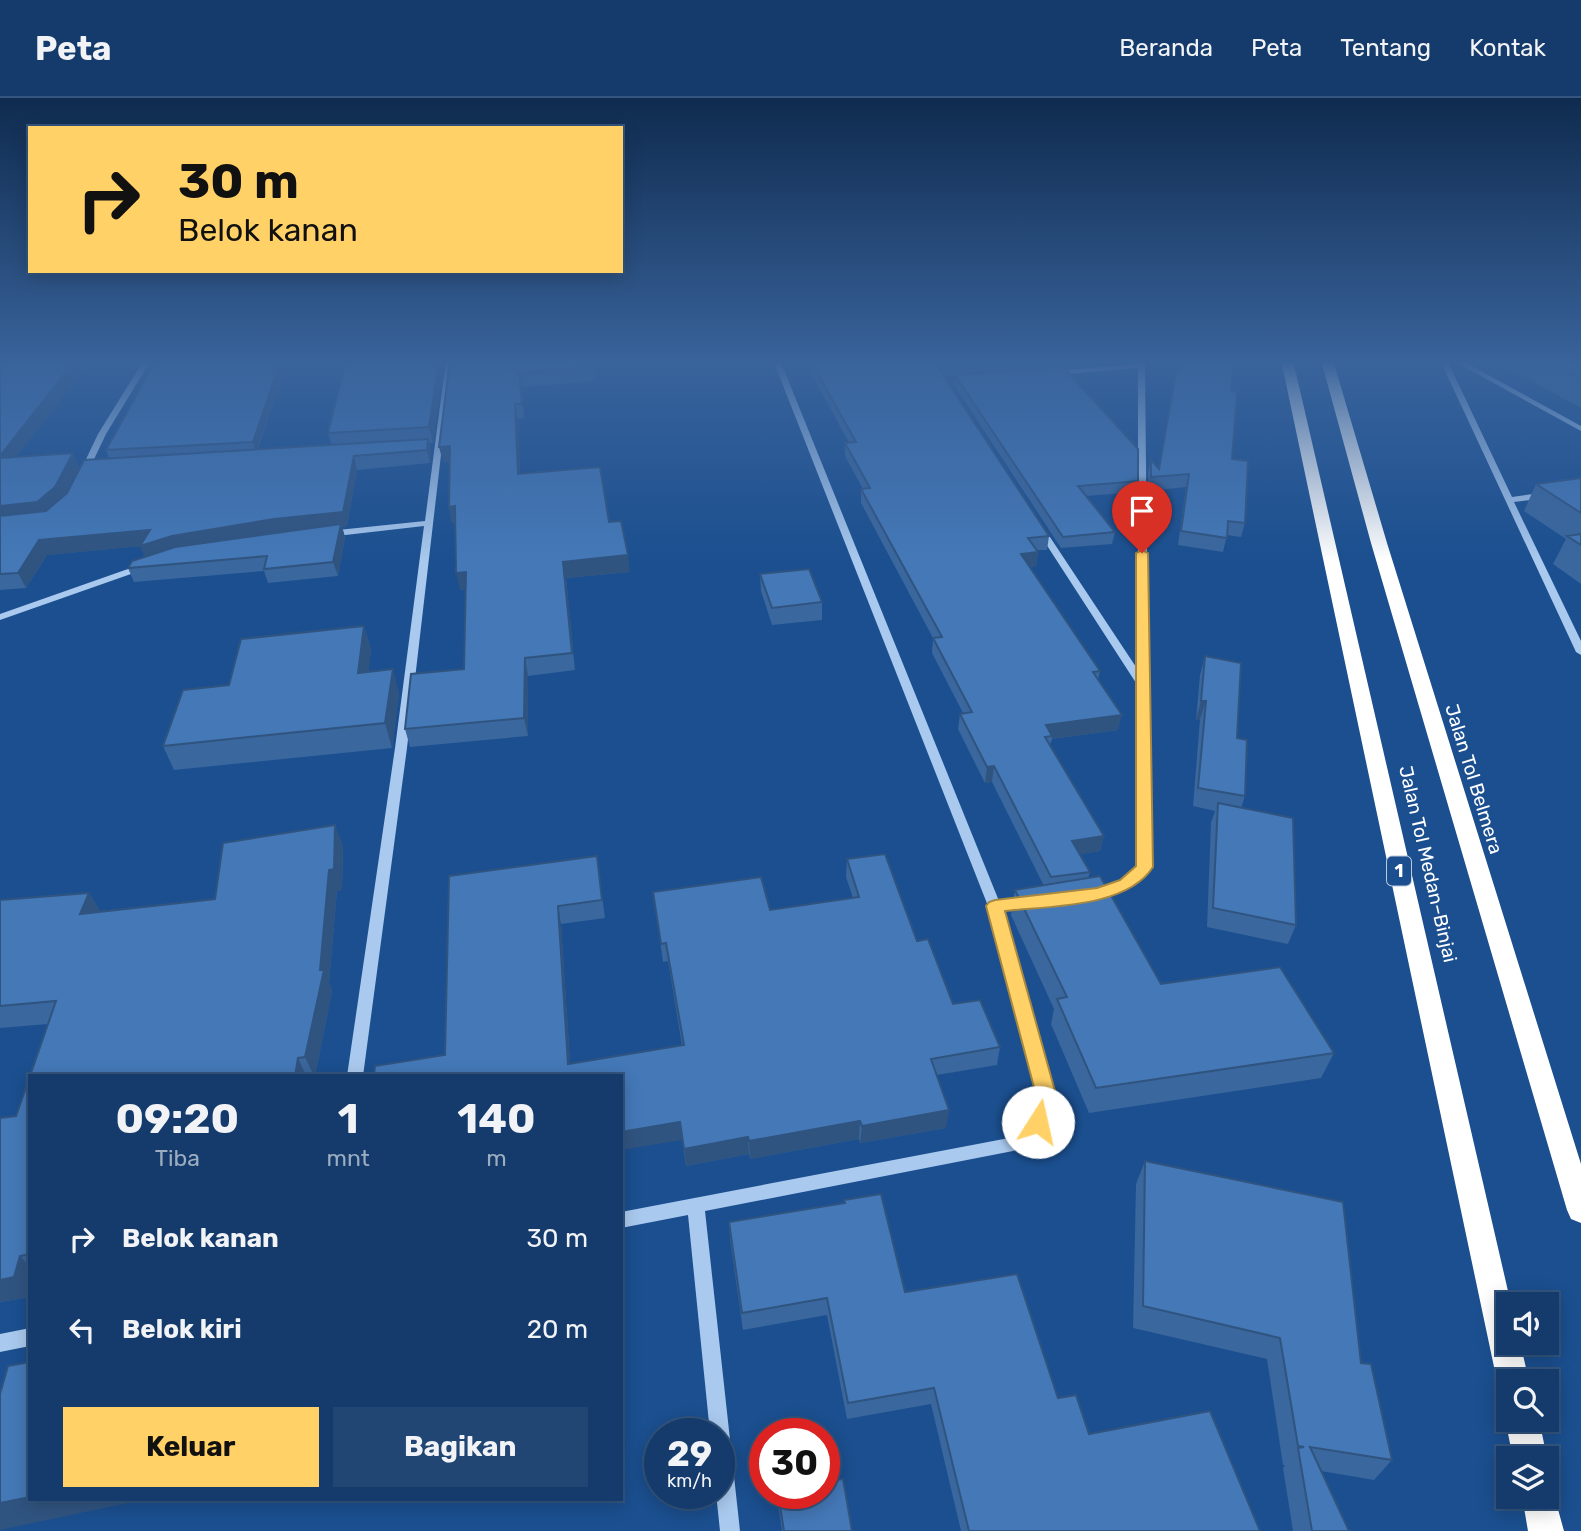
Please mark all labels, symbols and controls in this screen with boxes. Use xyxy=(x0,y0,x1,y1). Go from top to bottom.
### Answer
text: Peta xyxy=(35,29,112,68)
text: Beranda xyxy=(1119,34,1213,62)
text: Peta xyxy=(1251,34,1302,62)
text: Tentang xyxy=(1340,34,1431,62)
text: Kontak xyxy=(1469,34,1546,62)
text: 30 m xyxy=(178,152,299,210)
icon: right xyxy=(63,154,154,245)
text: Belok kanan xyxy=(178,211,358,249)
pin xyxy=(1112,481,1172,553)
icon: arrive xyxy=(1123,492,1161,530)
street label: Jalan Tol Belmera xyxy=(1440,701,1508,857)
street label: Jalan Tol Medan–Binjai xyxy=(1394,763,1462,965)
road number: 1 xyxy=(1387,856,1411,886)
position arrow xyxy=(1001,1085,1075,1159)
text: 09:20 xyxy=(116,1094,239,1144)
text: 1 xyxy=(338,1094,359,1144)
text: 140 xyxy=(457,1094,535,1144)
text: Tiba xyxy=(155,1144,200,1172)
text: mnt xyxy=(327,1144,370,1172)
text: m xyxy=(486,1144,507,1172)
icon: right xyxy=(63,1220,101,1258)
text: Belok kanan xyxy=(122,1223,279,1254)
text: 30 m xyxy=(526,1223,588,1254)
map controls xyxy=(1496,1292,1559,1509)
button: sound xyxy=(1496,1292,1559,1355)
icon: left xyxy=(63,1311,101,1349)
text: Belok kiri xyxy=(122,1314,242,1345)
text: 20 m xyxy=(527,1314,588,1345)
button: search xyxy=(1496,1369,1559,1432)
button: Keluar xyxy=(63,1407,319,1487)
button: Bagikan xyxy=(333,1407,588,1487)
speed limit sign: 30 xyxy=(749,1418,840,1509)
text: 29 xyxy=(667,1433,712,1475)
button: layers xyxy=(1496,1446,1559,1509)
text: km/h xyxy=(667,1470,712,1492)

